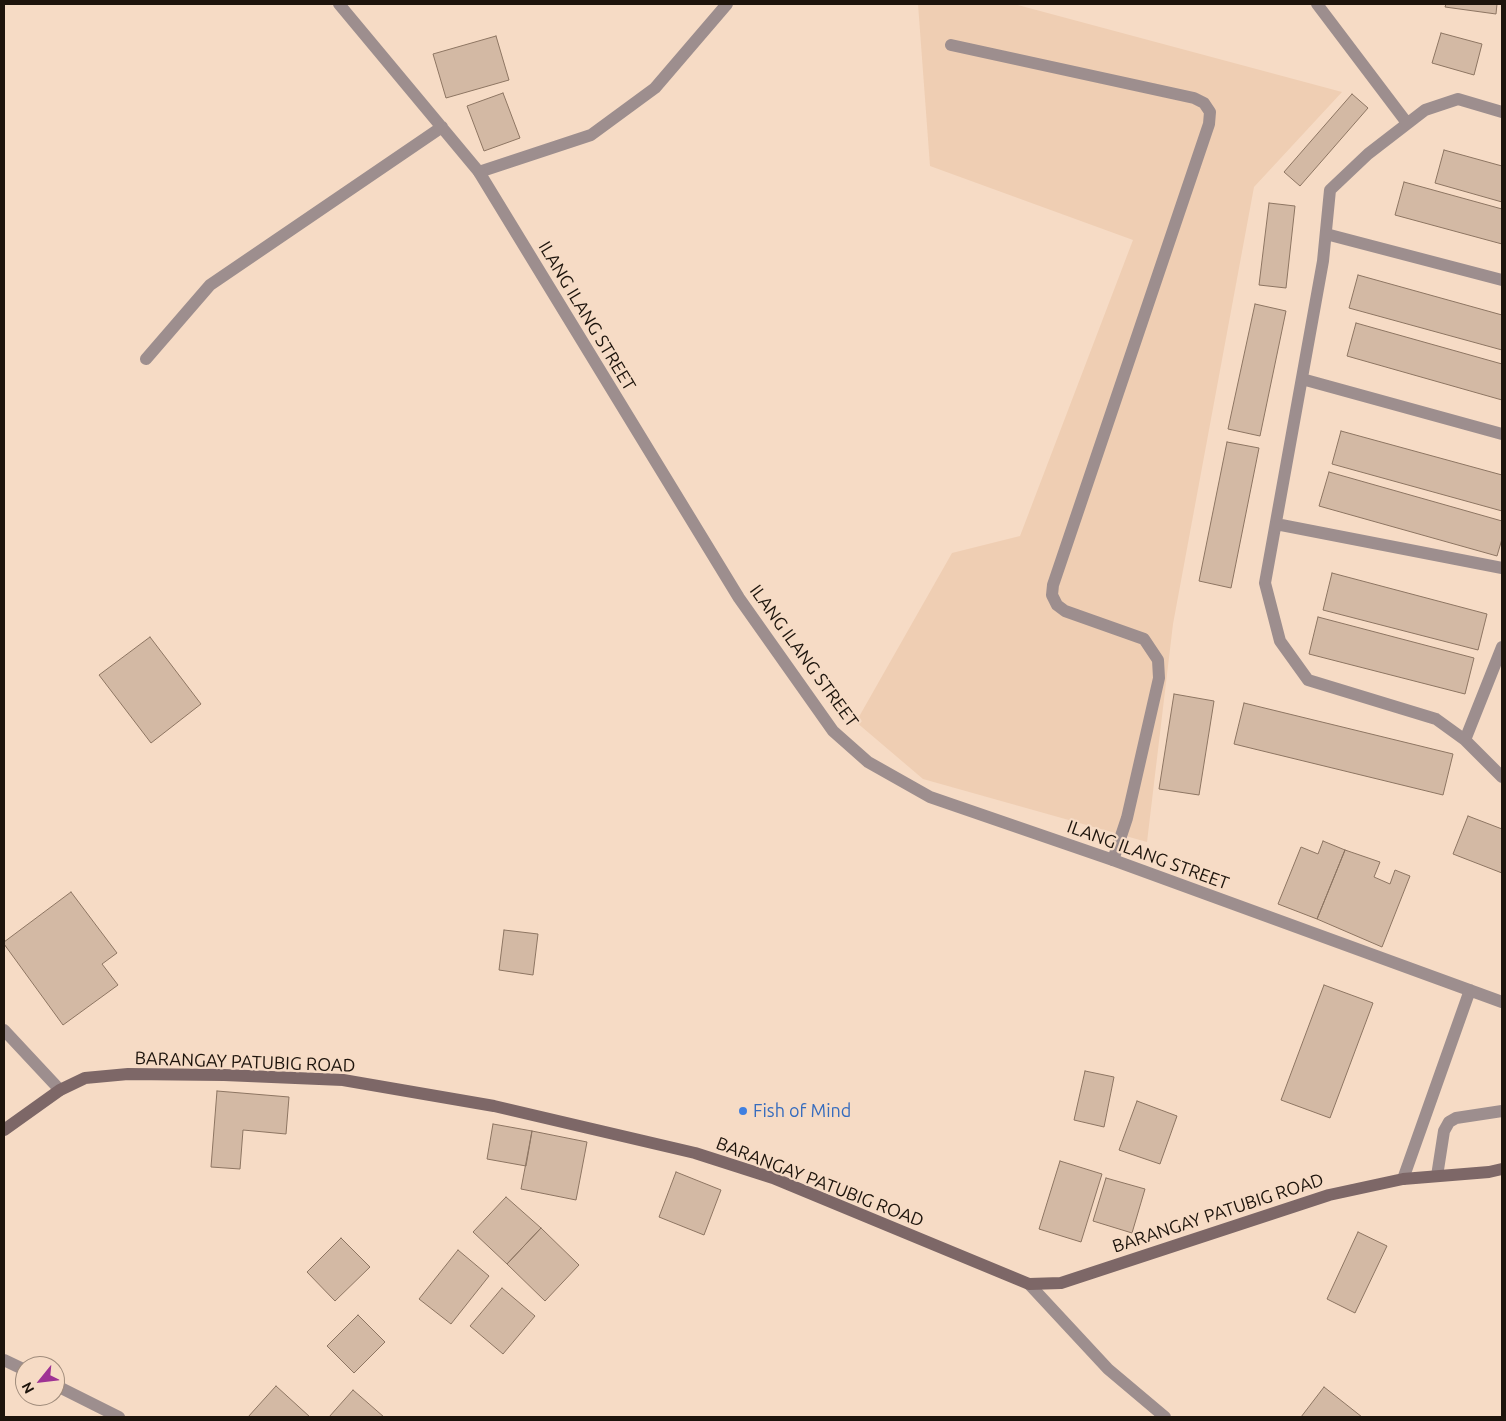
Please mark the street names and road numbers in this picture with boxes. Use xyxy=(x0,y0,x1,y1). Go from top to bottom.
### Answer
street label: ILANG ILANG STREET xyxy=(534,237,640,395)
street label: ILANG ILANG STREET xyxy=(745,581,863,731)
street label: ILANG ILANG STREET xyxy=(1064,816,1232,894)
street label: BARANGAY PATUBIG ROAD xyxy=(134,1047,356,1077)
street label: BARANGAY PATUBIG ROAD xyxy=(713,1132,927,1232)
street label: BARANGAY PATUBIG ROAD xyxy=(1110,1169,1326,1257)

